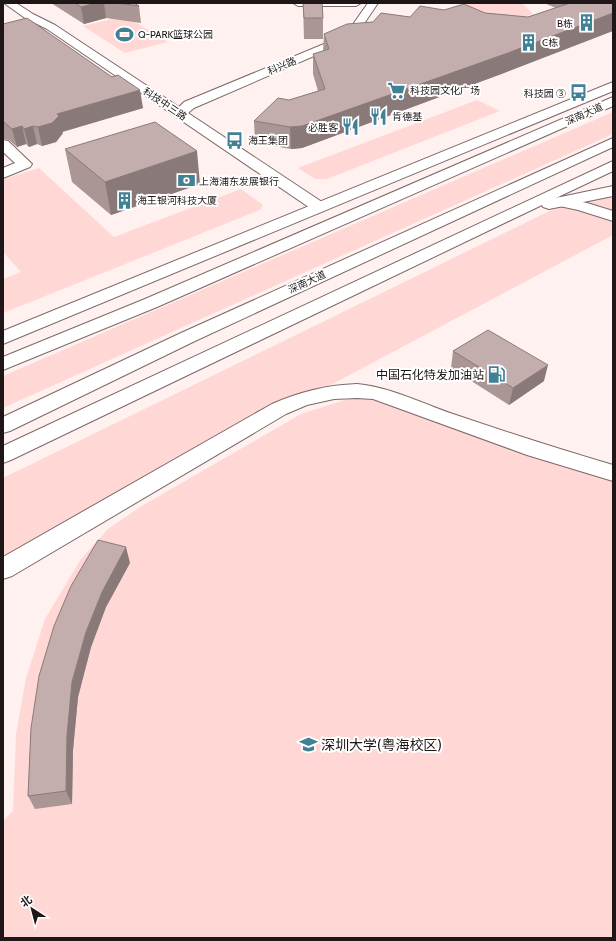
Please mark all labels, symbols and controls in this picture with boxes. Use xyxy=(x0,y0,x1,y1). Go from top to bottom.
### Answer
building icon: B栋 xyxy=(576,13,596,33)
place label: B栋 xyxy=(557,17,573,30)
sports icon: Q-PARK篮球公园 xyxy=(115,24,135,44)
place label: Q-PARK篮球公园 xyxy=(138,28,213,41)
building icon: C栋 xyxy=(519,32,539,52)
place label: C栋 xyxy=(542,36,558,49)
street label: 科兴路 xyxy=(266,54,298,78)
supermarket icon: 科技园文化广场 xyxy=(387,80,407,100)
bus stop icon: 科技园 ③ xyxy=(569,83,589,103)
place label: 科技园文化广场 xyxy=(410,84,480,97)
street label: 科技中三路 xyxy=(141,85,189,123)
place label: 科技园 ③ xyxy=(524,87,566,100)
street label: 深南大道 xyxy=(563,100,605,128)
restaurant icon: 肯德基 xyxy=(369,106,389,126)
place label: 肯德基 xyxy=(392,110,422,123)
restaurant icon: 必胜客 xyxy=(341,117,361,137)
place label: 必胜客 xyxy=(308,121,339,134)
bus stop icon: 海王集团 xyxy=(225,130,245,150)
place label: 海王集团 xyxy=(248,134,288,147)
bank icon: 上海浦东发展银行 xyxy=(176,171,196,191)
place label: 上海浦东发展银行 xyxy=(199,175,279,188)
building icon: 海王银河科技大厦 xyxy=(114,190,134,210)
place label: 海王银河科技大厦 xyxy=(137,194,217,207)
street label: 深南大道 xyxy=(286,268,328,296)
fuel station icon: 中国石化特发加油站 xyxy=(487,364,507,384)
place label: 中国石化特发加油站 xyxy=(376,367,484,382)
school or university icon: 深圳大学(粤海校区) xyxy=(298,735,318,755)
place label: 深圳大学(粤海校区) xyxy=(321,736,442,754)
north arrow xyxy=(12,889,52,929)
text: 北 xyxy=(18,892,35,910)

